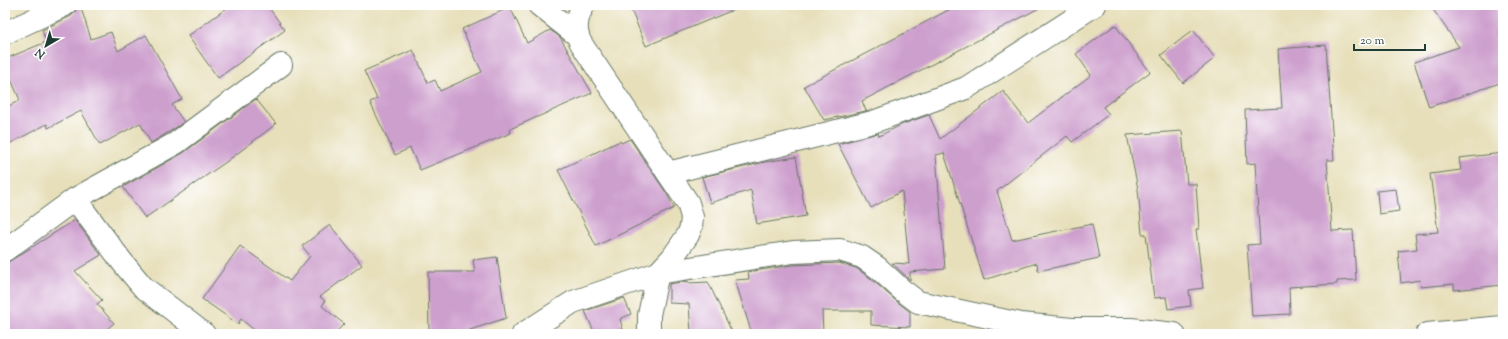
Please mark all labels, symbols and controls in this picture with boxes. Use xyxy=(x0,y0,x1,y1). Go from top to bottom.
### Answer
north arrow xyxy=(26,26,66,66)
scale bar xyxy=(1354,26,1425,52)
text: 20 m xyxy=(1360,32,1385,50)
text: N xyxy=(32,44,50,63)

